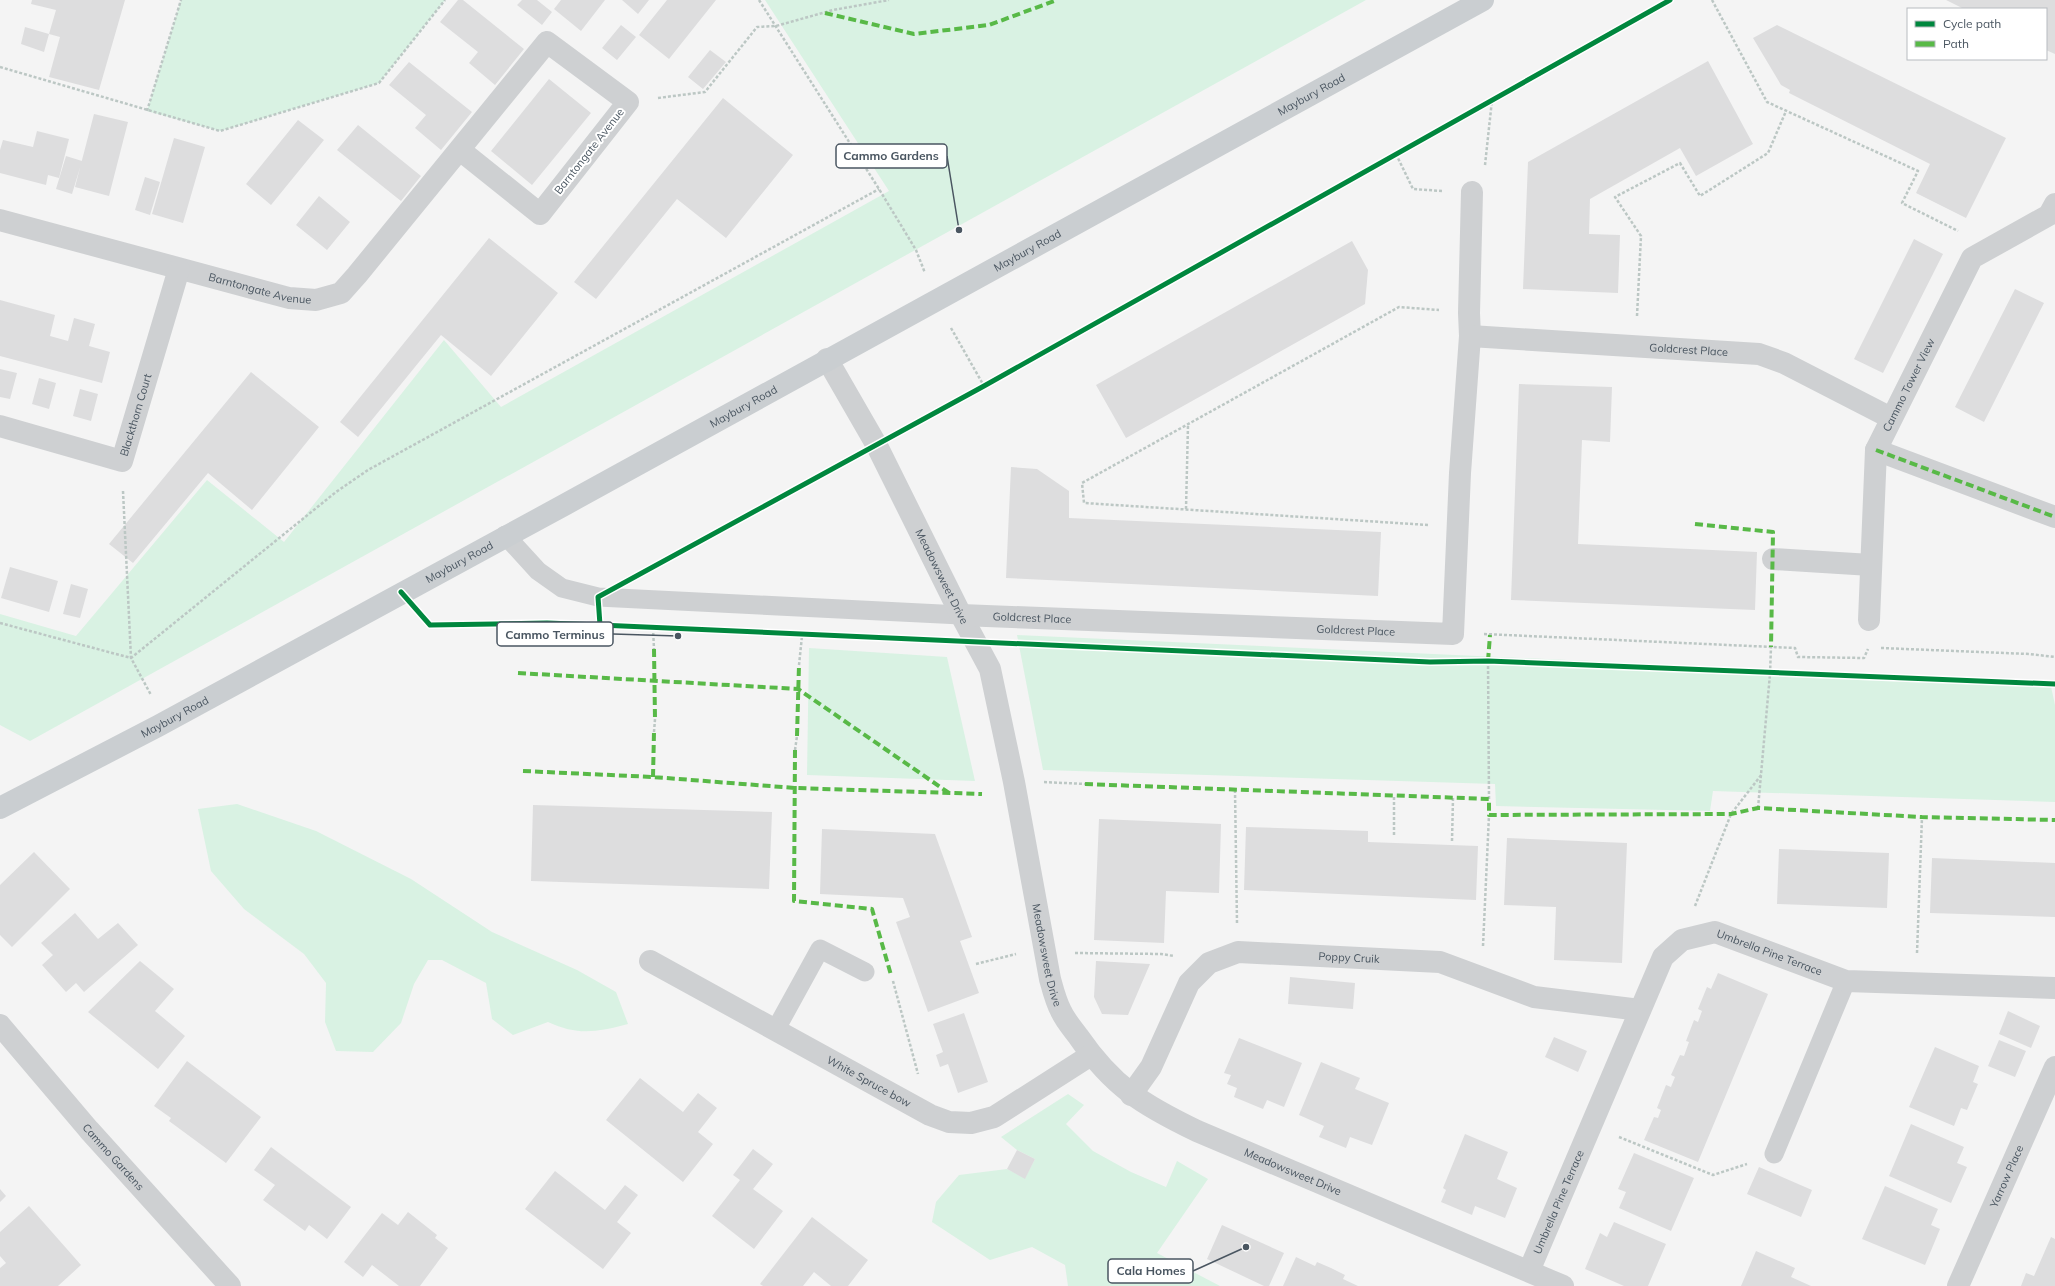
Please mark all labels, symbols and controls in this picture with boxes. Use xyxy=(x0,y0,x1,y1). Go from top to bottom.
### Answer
legend xyxy=(1907,8,2047,60)
text: Cycle path xyxy=(1943,16,2001,31)
text: Path xyxy=(1943,36,1969,51)
street label: Maybury Road xyxy=(1275,70,1348,119)
street label: Barntongate Avenue xyxy=(551,105,627,197)
callout: Cammo Gardens xyxy=(836,144,947,168)
text: Cammo Gardens xyxy=(843,148,939,163)
street label: Maybury Road xyxy=(991,226,1064,275)
street label: Barntongate Avenue xyxy=(207,270,312,307)
street label: Cammo Tower View xyxy=(1879,335,1938,434)
street label: Goldcrest Place xyxy=(1649,340,1728,359)
street label: Blackthorn Court xyxy=(117,372,155,458)
street label: Maybury Road xyxy=(707,382,780,431)
street label: Meadowsweet Drive xyxy=(912,527,972,626)
street label: Maybury Road xyxy=(423,538,496,586)
street label: Goldcrest Place xyxy=(992,609,1072,626)
callout: Cammo Terminus xyxy=(497,622,613,646)
street label: Goldcrest Place xyxy=(1316,622,1395,639)
text: Cammo Terminus xyxy=(505,627,605,642)
street label: Maybury Road xyxy=(138,693,211,741)
street label: Meadowsweet Drive xyxy=(1029,903,1065,1008)
street label: Umbrella Pine Terrace xyxy=(1715,926,1824,979)
street label: Poppy Cruik xyxy=(1318,949,1380,966)
street label: White Spruce bow xyxy=(824,1053,914,1111)
street label: Cammo Gardens xyxy=(80,1121,147,1193)
street label: Yarrow Place xyxy=(1986,1143,2027,1211)
street label: Meadowsweet Drive xyxy=(1242,1145,1344,1198)
street label: Umbrella Pine Terrace xyxy=(1530,1148,1587,1256)
callout: Cala Homes xyxy=(1108,1259,1193,1283)
text: Cala Homes xyxy=(1116,1263,1186,1278)

